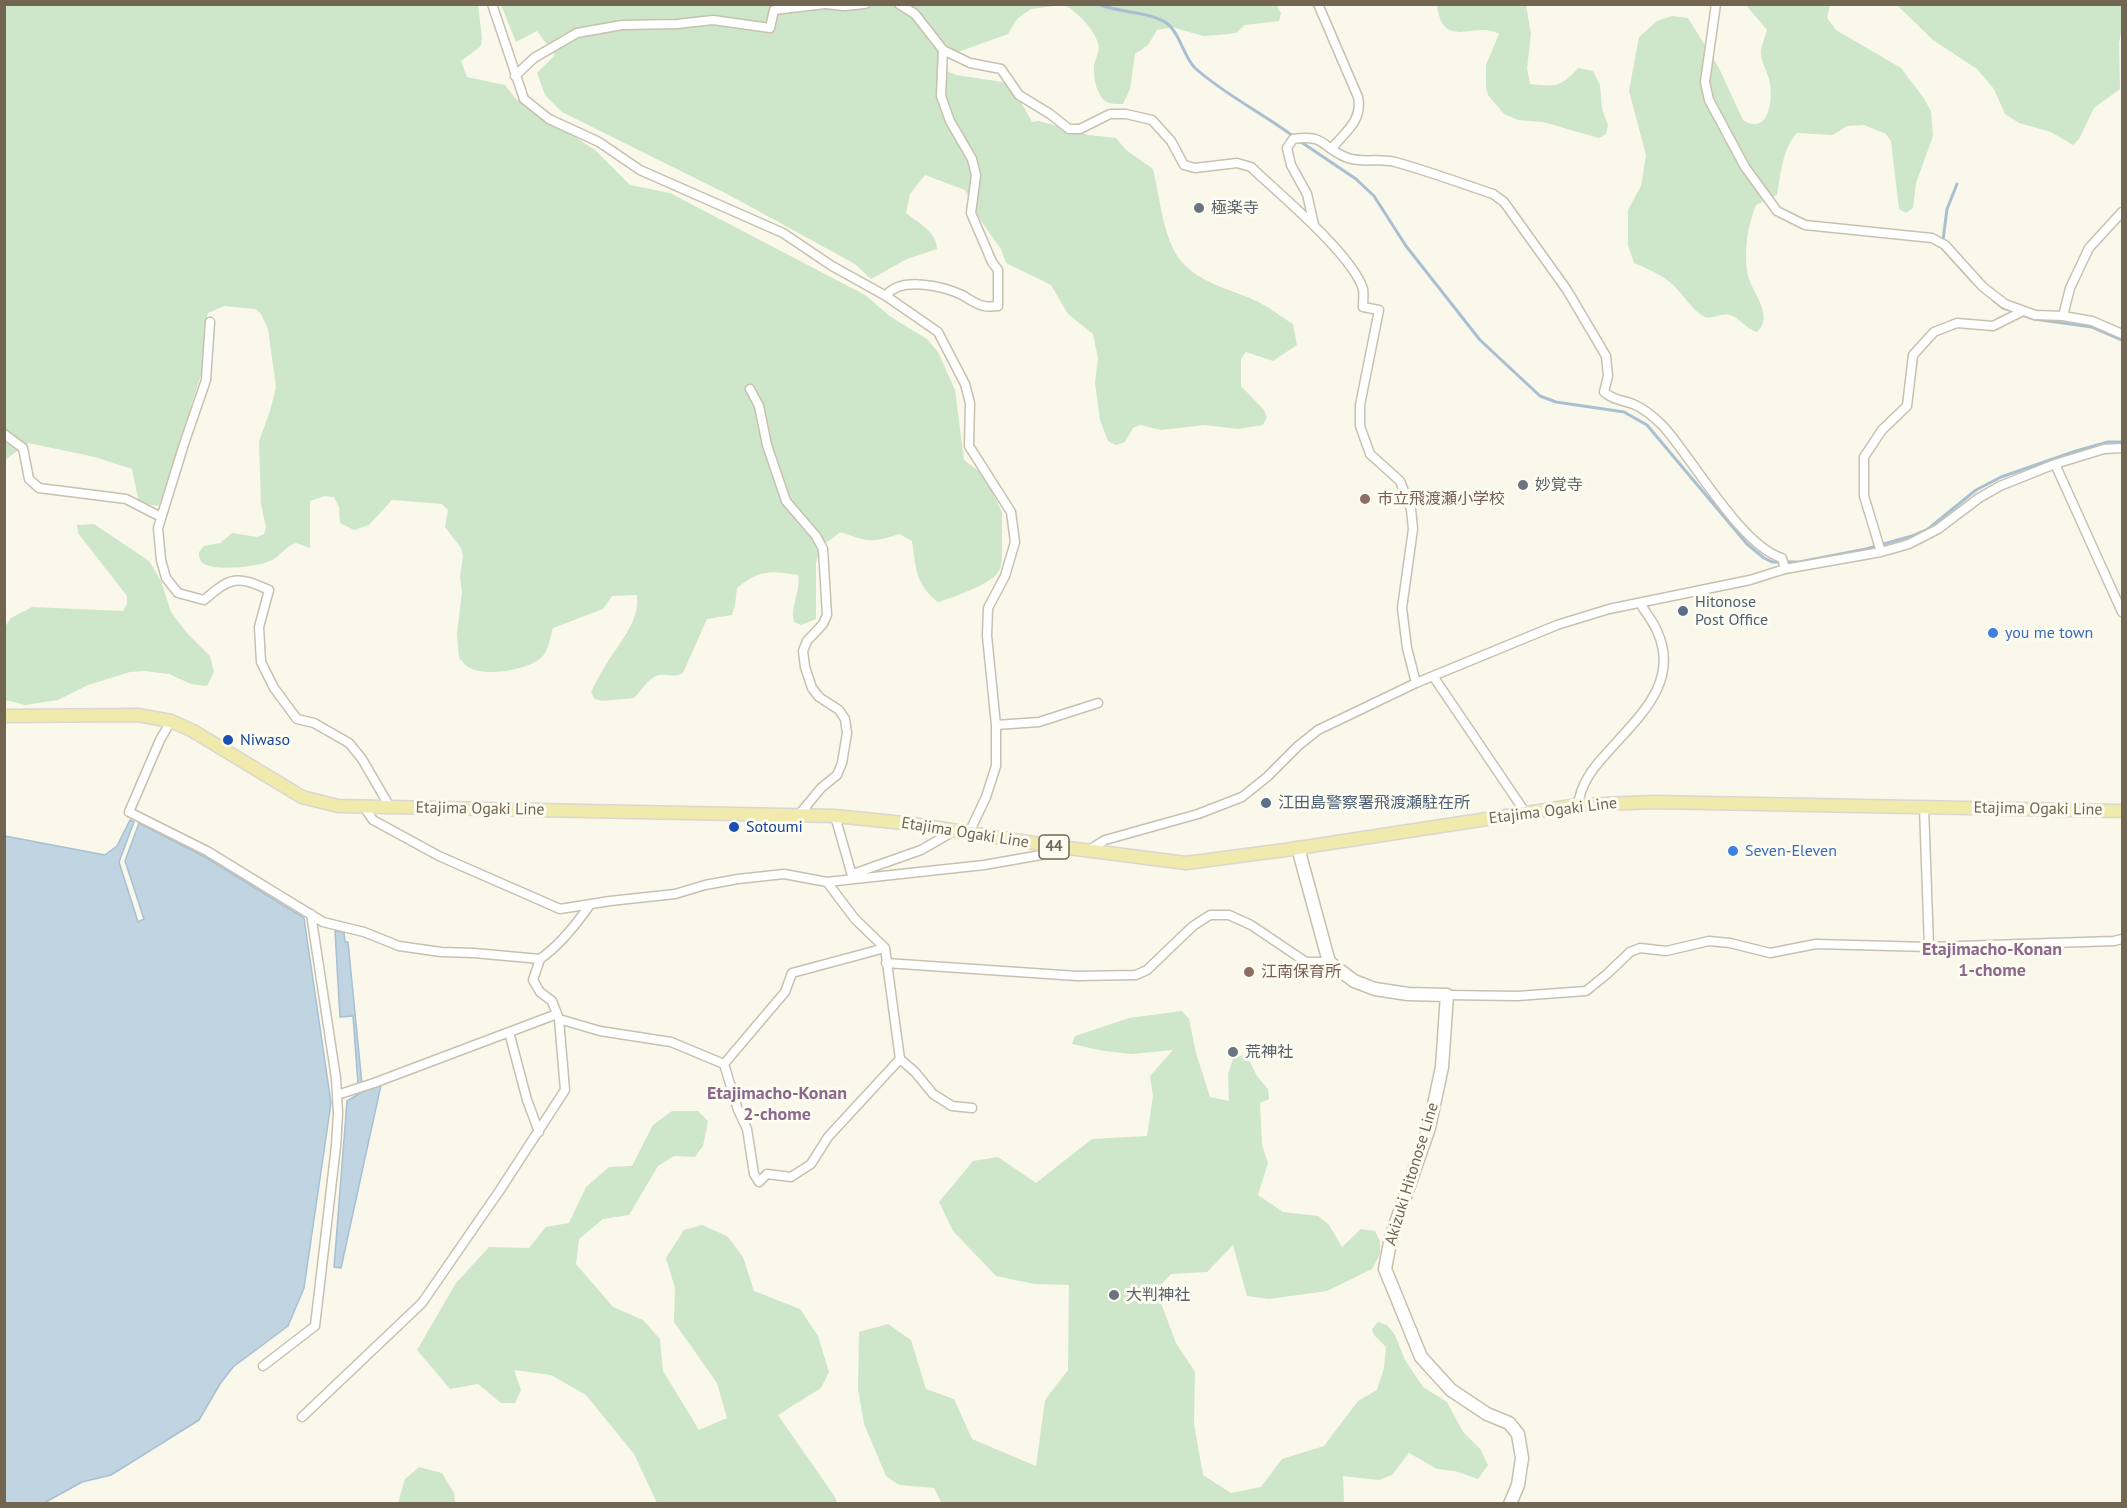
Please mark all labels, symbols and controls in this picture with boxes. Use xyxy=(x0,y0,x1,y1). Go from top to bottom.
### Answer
place label: 極楽寺 xyxy=(1211,198,1259,218)
marker: 極楽寺 xyxy=(1192,201,1206,215)
place label: 妙覚寺 xyxy=(1535,475,1583,495)
marker: 妙覚寺 xyxy=(1516,478,1530,492)
place label: 市立飛渡瀬小学校 xyxy=(1377,489,1505,509)
marker: 市立飛渡瀬小学校 xyxy=(1358,492,1372,506)
place label: Hitonose Post Office xyxy=(1695,592,1768,630)
marker: Hitonose Post Office xyxy=(1676,604,1690,618)
place label: you me town xyxy=(2005,623,2093,643)
marker: you me town xyxy=(1986,626,2000,640)
place label: Niwaso xyxy=(240,730,290,750)
marker: Niwaso xyxy=(221,733,235,747)
place label: 江田島警察署飛渡瀬駐在所 xyxy=(1278,793,1470,813)
street label: Etajima Ogaki Line xyxy=(1488,794,1618,828)
marker: 江田島警察署飛渡瀬駐在所 xyxy=(1259,796,1273,810)
street label: Etajima Ogaki Line xyxy=(415,798,545,820)
street label: Etajima Ogaki Line xyxy=(1973,798,2103,820)
street label: Etajima Ogaki Line xyxy=(900,813,1030,853)
place label: Sotoumi xyxy=(746,817,803,837)
marker: Sotoumi xyxy=(727,820,741,834)
road number: 44 xyxy=(1039,835,1069,859)
place label: Seven-Eleven xyxy=(1745,841,1837,861)
marker: Seven-Eleven xyxy=(1726,844,1740,858)
district label: Etajimacho-Konan 1-chome xyxy=(1922,939,2062,982)
place label: 江南保育所 xyxy=(1261,962,1341,982)
marker: 江南保育所 xyxy=(1242,965,1256,979)
place label: 荒神社 xyxy=(1245,1042,1293,1062)
marker: 荒神社 xyxy=(1226,1045,1240,1059)
district label: Etajimacho-Konan 2-chome xyxy=(707,1083,847,1126)
street label: Akizuki Hitonose Line xyxy=(1381,1100,1443,1248)
place label: 大判神社 xyxy=(1126,1285,1190,1305)
marker: 大判神社 xyxy=(1107,1288,1121,1302)

